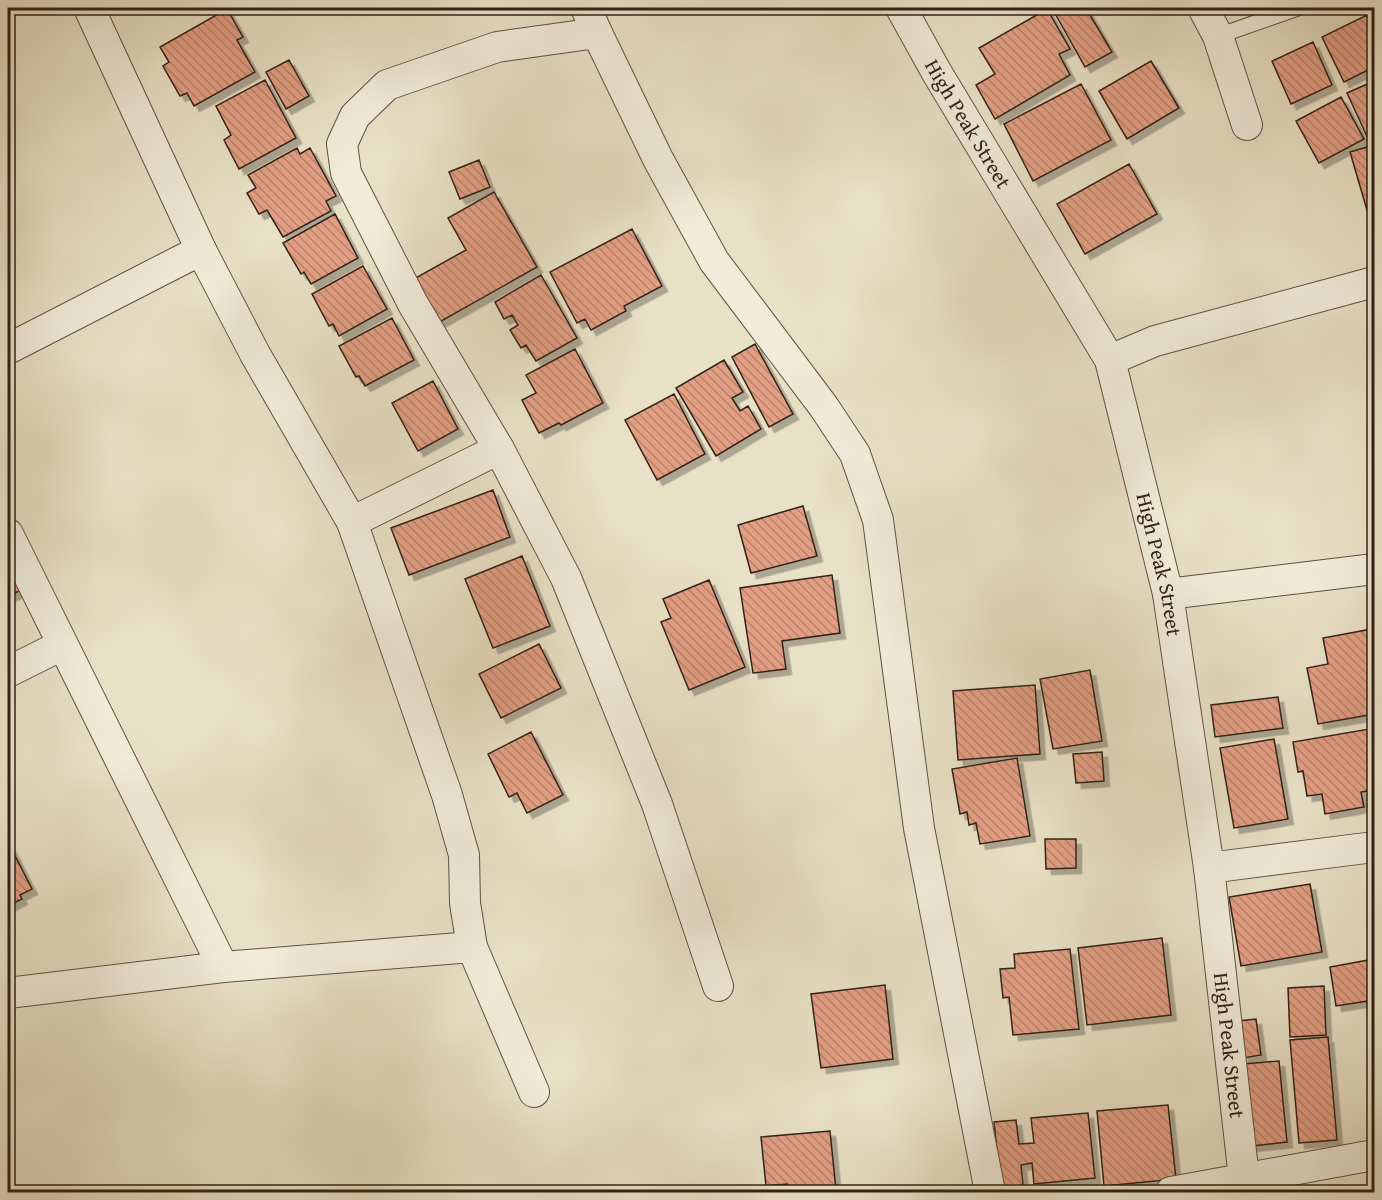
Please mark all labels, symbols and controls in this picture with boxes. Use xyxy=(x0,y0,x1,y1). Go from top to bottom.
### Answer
street label: High Peak Street xyxy=(917,53,1020,195)
street label: High Peak Street xyxy=(1129,490,1190,639)
street label: High Peak Street xyxy=(1206,971,1253,1120)

